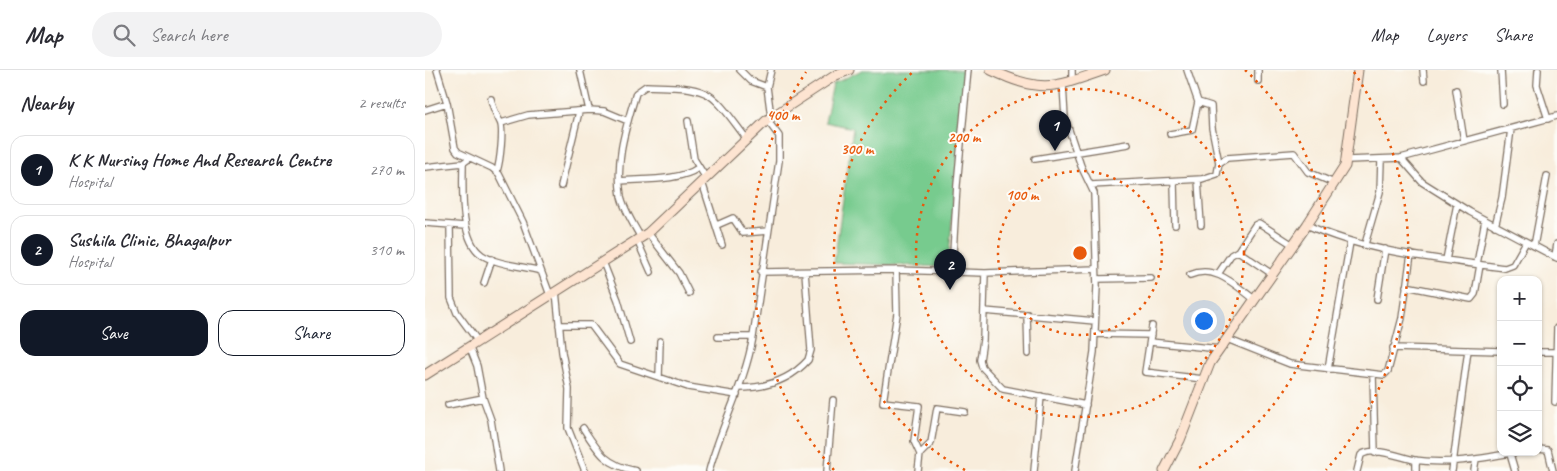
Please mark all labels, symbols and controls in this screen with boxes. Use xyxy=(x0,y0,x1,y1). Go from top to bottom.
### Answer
search box xyxy=(92,12,442,57)
text: Map xyxy=(25,20,62,50)
icon: search xyxy=(110,21,138,49)
text: Search here xyxy=(150,23,228,47)
text: Map xyxy=(1371,24,1399,46)
text: Layers xyxy=(1427,24,1466,46)
text: Share xyxy=(1494,24,1532,46)
text: Nearby xyxy=(20,90,73,116)
text: 2 results xyxy=(358,93,405,113)
text: 400 m xyxy=(767,106,801,125)
pin: 1 xyxy=(1039,110,1071,151)
text: 200 m xyxy=(948,128,982,147)
text: 300 m xyxy=(841,140,875,159)
text: K K Nursing Home And Research Centre xyxy=(68,148,331,172)
text: 1 xyxy=(33,160,41,180)
text: 270 m xyxy=(370,160,404,180)
text: Hospital xyxy=(68,172,112,192)
text: 100 m xyxy=(1006,186,1040,205)
text: Sushila Clinic, Bhagalpur xyxy=(68,228,230,252)
text: 2 xyxy=(33,240,41,260)
text: 310 m xyxy=(370,240,404,260)
centre of rings xyxy=(1071,244,1089,262)
pin: 2 xyxy=(934,249,966,290)
text: Hospital xyxy=(68,252,112,272)
map controls xyxy=(1497,276,1542,456)
button: + xyxy=(1497,276,1542,321)
your location xyxy=(1191,308,1217,334)
button: Save xyxy=(20,310,208,356)
button: Share xyxy=(218,310,405,356)
button: − xyxy=(1497,321,1542,366)
button: locate xyxy=(1497,366,1542,411)
button: layers xyxy=(1497,411,1542,456)

